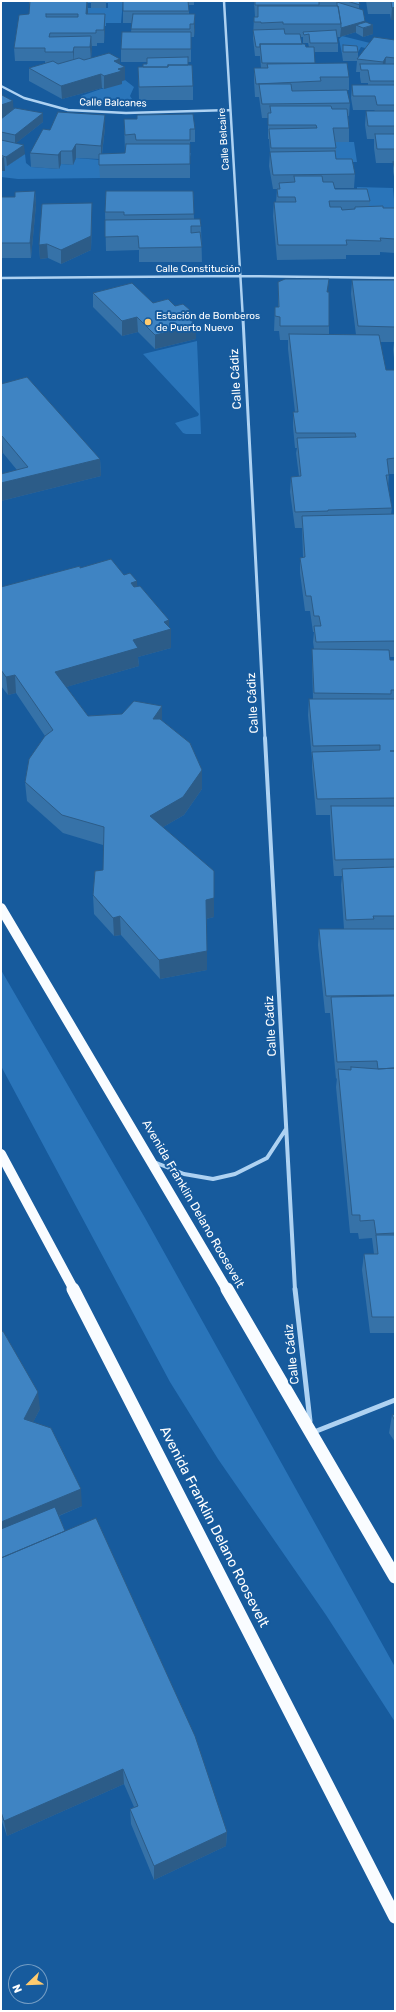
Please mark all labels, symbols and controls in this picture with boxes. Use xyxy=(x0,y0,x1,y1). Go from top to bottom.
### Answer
street label: Calle Balcanes xyxy=(79,96,147,110)
street label: Calle Belcaire xyxy=(216,107,232,171)
street label: Calle Constitución xyxy=(156,263,240,275)
place label: Estación de Bomberos de Puerto Nuevo xyxy=(156,310,260,334)
marker: Estación de Bomberos de Puerto Nuevo xyxy=(143,317,153,327)
street label: Calle Cádiz xyxy=(227,348,245,410)
street label: Calle Cádiz xyxy=(244,672,262,734)
street label: Calle Cádiz xyxy=(262,995,280,1057)
street label: Avenida Franklin Delano Roosevelt xyxy=(139,1117,247,1291)
street label: Calle Cádiz xyxy=(282,1323,302,1385)
street label: Avenida Franklin Delano Roosevelt xyxy=(156,1424,272,1630)
north arrow xyxy=(8,1964,48,2004)
text: N xyxy=(10,1982,25,1995)

